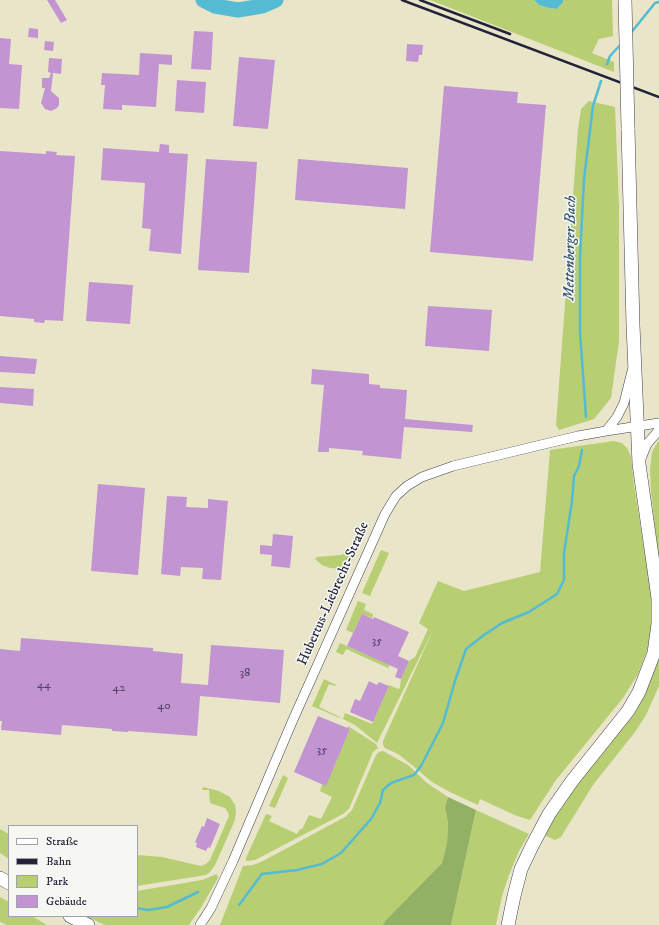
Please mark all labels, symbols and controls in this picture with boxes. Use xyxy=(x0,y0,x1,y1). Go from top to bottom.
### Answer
water label: Mettenberger Bach xyxy=(561,195,581,301)
street label: Hubertus-Liebrecht-Straße xyxy=(295,520,373,668)
house number: 35 xyxy=(372,635,382,649)
house number: 38 xyxy=(240,667,250,681)
house number: 44 xyxy=(37,679,51,693)
house number: 42 xyxy=(113,682,125,696)
house number: 40 xyxy=(157,700,171,714)
house number: 35 xyxy=(317,744,327,758)
legend xyxy=(8,825,138,917)
text: Straße xyxy=(46,834,78,849)
text: Bahn xyxy=(46,854,71,869)
text: Park xyxy=(46,874,68,889)
text: Gebäude xyxy=(46,894,87,909)

